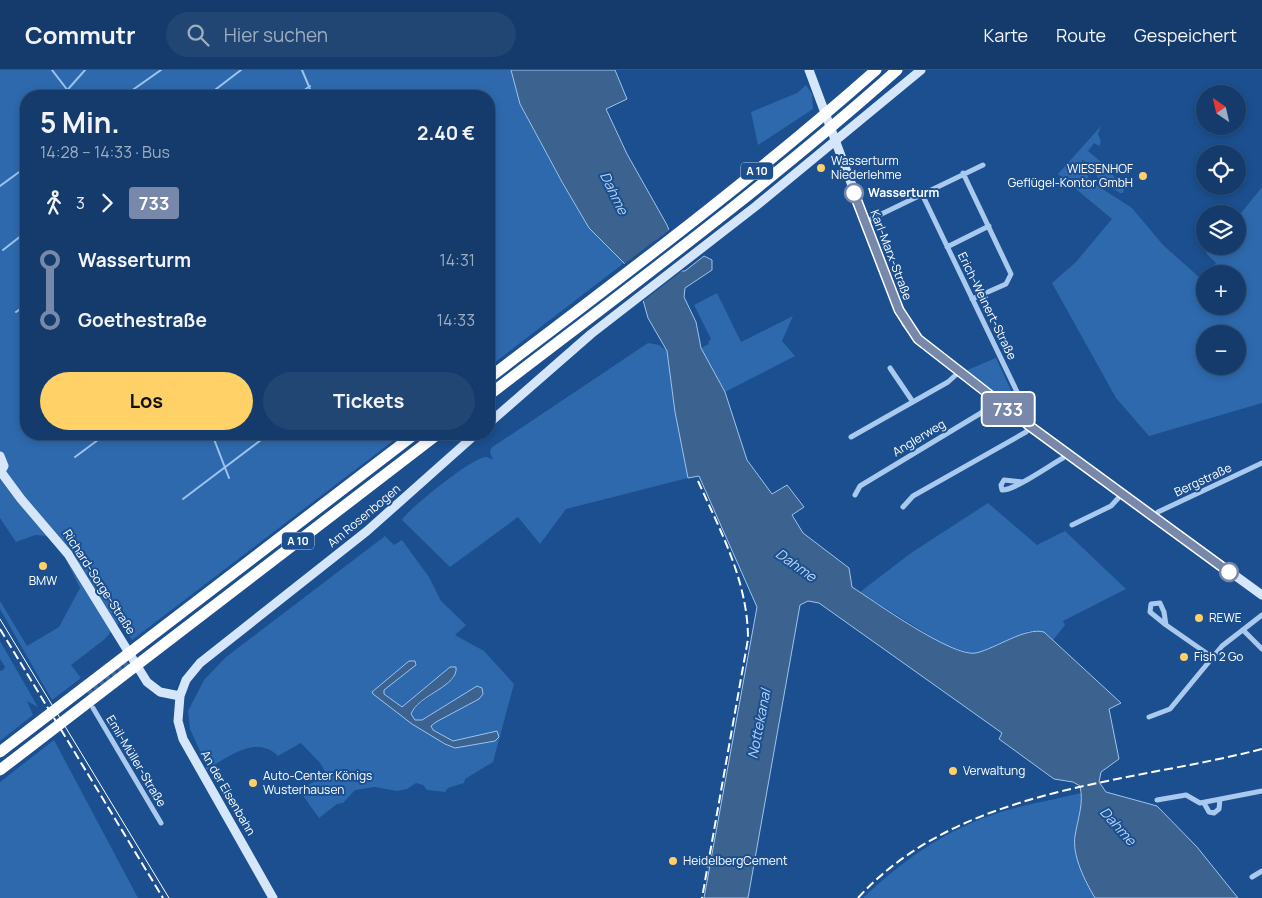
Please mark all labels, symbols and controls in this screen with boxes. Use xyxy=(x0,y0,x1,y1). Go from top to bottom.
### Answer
search box xyxy=(166,12,516,57)
text: Commutr xyxy=(25,18,136,51)
icon: search xyxy=(184,21,212,49)
text: Hier suchen xyxy=(224,22,328,48)
text: Karte xyxy=(983,23,1028,47)
text: Route xyxy=(1056,23,1106,47)
text: Gespeichert xyxy=(1134,23,1237,47)
north arrow xyxy=(1196,85,1246,135)
map controls xyxy=(1196,85,1246,375)
text: 5 Min. xyxy=(40,103,120,141)
text: 2.40 € xyxy=(417,120,475,146)
text: 14:28 – 14:33 · Bus xyxy=(40,141,170,163)
button: locate xyxy=(1196,145,1246,195)
place label: Wasserturm Niederlehme xyxy=(831,152,902,183)
place label: WIESENHOF Geflügel-Kontor GmbH xyxy=(1008,160,1133,191)
road number: A 10 xyxy=(741,162,773,180)
marker: Wasserturm Niederlehme xyxy=(815,162,827,174)
water label: Dahme xyxy=(596,168,633,218)
marker: WIESENHOF Geflügel-Kontor GmbH xyxy=(1137,170,1149,182)
marker: Wasserturm xyxy=(844,183,864,203)
place label: Wasserturm xyxy=(868,184,940,201)
icon: walk xyxy=(40,189,68,217)
icon: forward xyxy=(93,189,121,217)
text: 733 xyxy=(139,191,169,215)
text: 3 xyxy=(76,192,85,214)
button: layers xyxy=(1196,205,1246,255)
street label: Karl-Marx-Straße xyxy=(866,207,917,302)
text: Wasserturm xyxy=(78,247,191,273)
text: 14:31 xyxy=(439,249,475,271)
street label: Erich-Weinert-Straße xyxy=(954,249,1021,363)
button: + xyxy=(1196,265,1246,315)
text: Goethestraße xyxy=(78,307,207,333)
text: 14:33 xyxy=(437,309,475,331)
button: − xyxy=(1196,325,1246,375)
button: Los xyxy=(40,372,253,430)
button: Tickets xyxy=(263,372,475,430)
line badge: 733 xyxy=(979,393,1037,425)
text: 733 xyxy=(993,397,1023,421)
street label: Anglerweg xyxy=(889,415,948,460)
street label: Bergstraße xyxy=(1171,459,1234,500)
street label: Am Rosenbogen xyxy=(324,480,404,551)
street label: Richard-Sorge-Straße xyxy=(59,526,140,638)
road number: A 10 xyxy=(282,532,314,550)
water label: Dahme xyxy=(772,544,821,586)
marker: BMW xyxy=(37,560,49,572)
unlabelled marker xyxy=(1219,562,1239,582)
place label: BMW xyxy=(29,572,58,589)
place label: REWE xyxy=(1209,609,1242,626)
marker: REWE xyxy=(1193,612,1205,624)
place label: Fish 2 Go xyxy=(1194,648,1243,665)
marker: Fish 2 Go xyxy=(1178,651,1190,663)
water label: Nottekanal xyxy=(742,686,775,760)
street label: Emil-Müller-Straße xyxy=(102,712,171,810)
street label: An der Eisenbahn xyxy=(197,747,260,839)
place label: Verwaltung xyxy=(963,762,1025,779)
marker: Verwaltung xyxy=(947,765,959,777)
place label: Auto-Center Königs Wusterhausen xyxy=(263,767,372,798)
marker: Auto-Center Königs Wusterhausen xyxy=(247,777,259,789)
water label: Dahme xyxy=(1096,802,1141,850)
place label: HeidelbergCement xyxy=(683,852,788,869)
marker: HeidelbergCement xyxy=(667,855,679,867)

